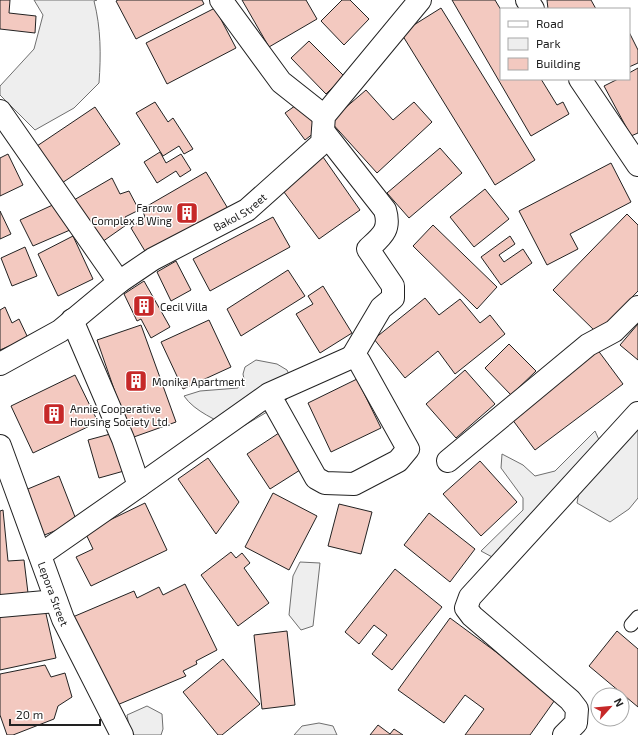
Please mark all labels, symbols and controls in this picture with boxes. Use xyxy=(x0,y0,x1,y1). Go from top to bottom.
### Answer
legend xyxy=(500,8,630,80)
text: Road xyxy=(536,16,564,30)
text: Park xyxy=(536,36,561,50)
text: Building xyxy=(536,56,581,70)
street label: Bakol Street xyxy=(211,190,269,233)
building icon: Farrow Complex B Wing xyxy=(174,200,200,226)
place label: Farrow Complex B Wing xyxy=(91,201,172,227)
building icon: Cecil Villa xyxy=(131,293,157,319)
place label: Cecil Villa xyxy=(160,300,207,313)
building icon: Monika Apartment xyxy=(123,368,149,394)
place label: Monika Apartment xyxy=(152,375,245,388)
building icon: Annie Cooperative Housing Society Ltd. xyxy=(41,401,67,427)
place label: Annie Cooperative Housing Society Ltd. xyxy=(70,402,170,428)
street label: Lepora Street xyxy=(36,559,72,628)
north arrow xyxy=(590,687,630,727)
text: N xyxy=(612,696,627,709)
scale bar xyxy=(10,701,100,727)
text: 20 m xyxy=(16,707,43,721)

